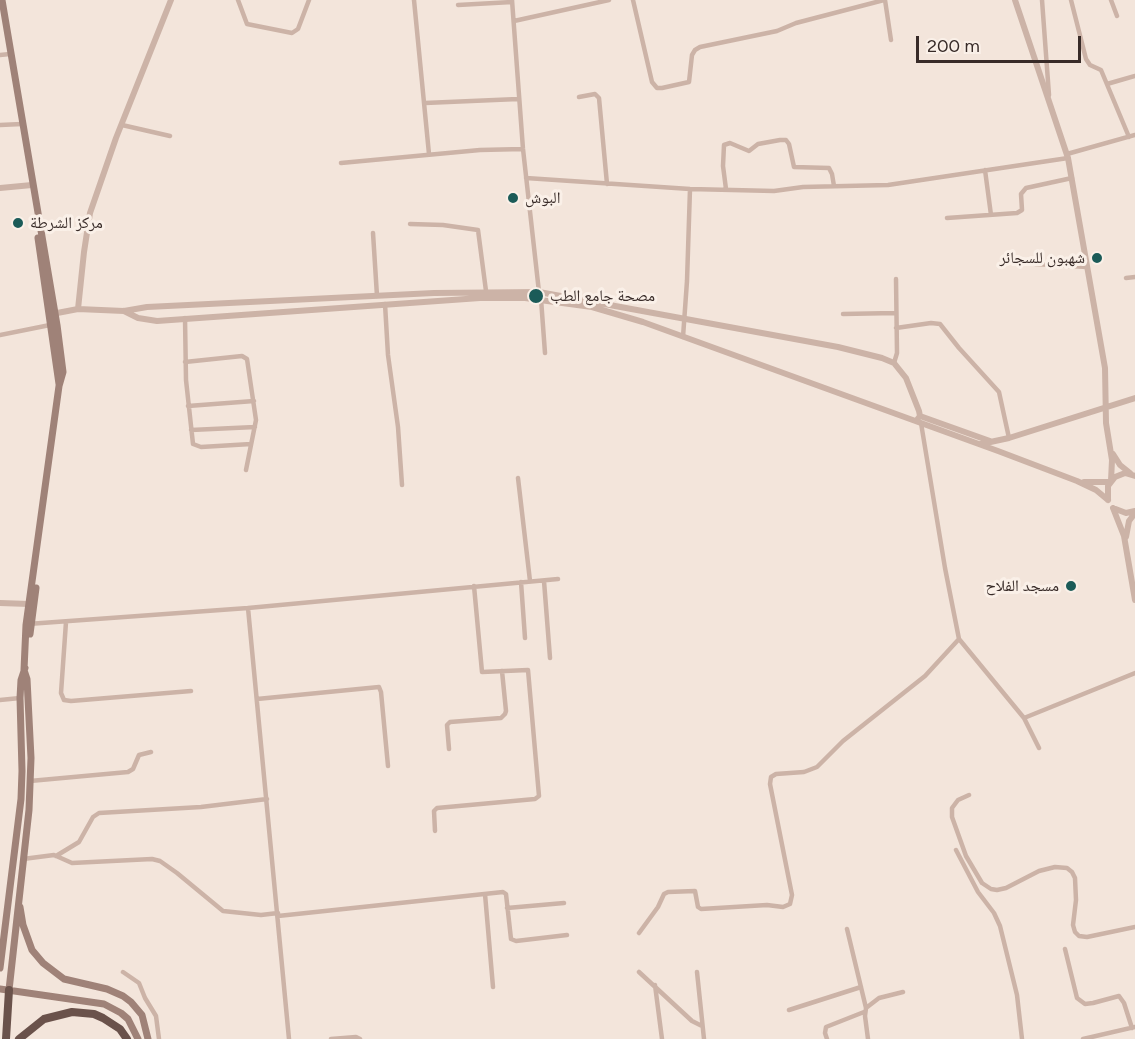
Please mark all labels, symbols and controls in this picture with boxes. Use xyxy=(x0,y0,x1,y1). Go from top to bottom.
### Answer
scale bar xyxy=(919,24,1084,62)
text: 200 m xyxy=(927,35,980,57)
place label: البوش xyxy=(525,188,561,208)
marker: البوش xyxy=(506,191,520,205)
place label: مركز الشرطة xyxy=(30,213,103,233)
marker: مركز الشرطة xyxy=(11,216,25,230)
place label: شهبون للسجائر xyxy=(999,248,1085,268)
marker: شهبون للسجائر xyxy=(1090,251,1104,265)
place label: مصحة جامع الطب xyxy=(550,286,655,306)
marker: مصحة جامع الطب xyxy=(527,287,545,305)
place label: مسجد الفلاح xyxy=(986,576,1059,596)
marker: مسجد الفلاح xyxy=(1064,579,1078,593)

